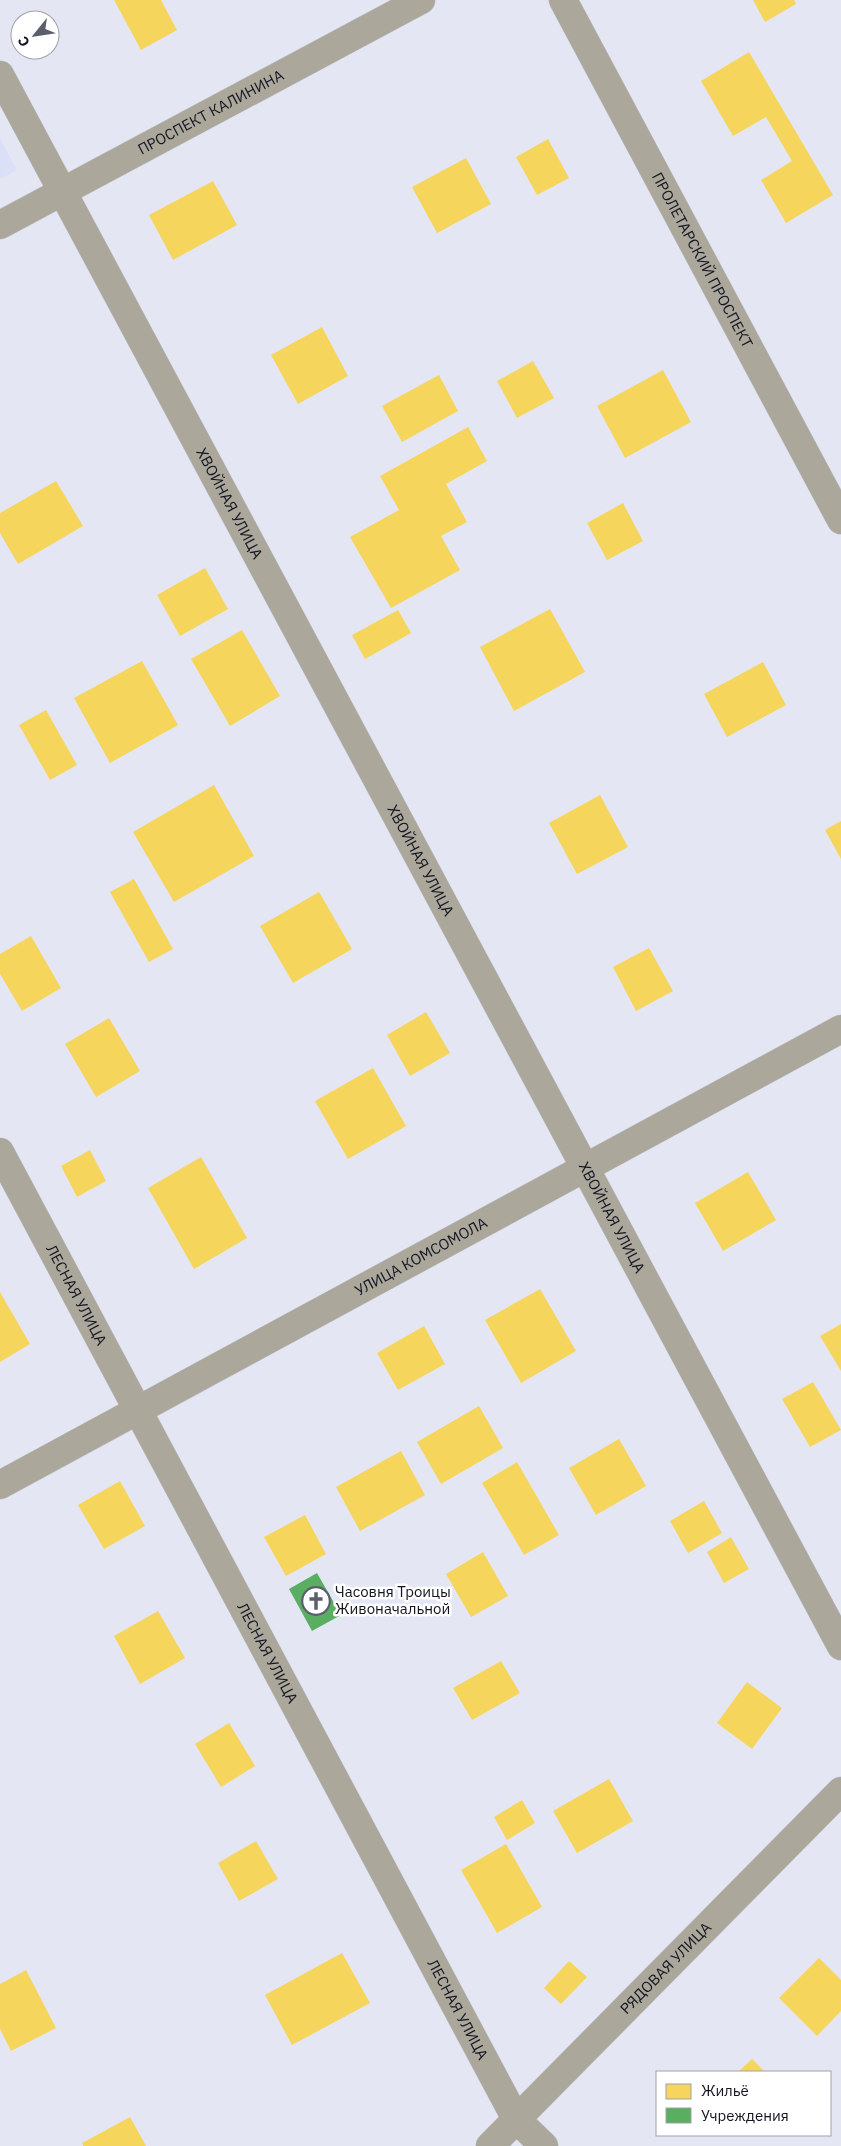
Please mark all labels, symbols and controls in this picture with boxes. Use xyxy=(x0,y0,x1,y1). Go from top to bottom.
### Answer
north arrow xyxy=(10,10,60,60)
text: С xyxy=(14,33,34,50)
street label: ПРОСПЕКТ КАЛИНИНА xyxy=(134,65,287,159)
street label: ПРОЛЕТАРСКИЙ ПРОСПЕКТ xyxy=(648,169,757,351)
street label: ХВОЙНАЯ УЛИЦА xyxy=(192,444,267,562)
street label: ХВОЙНАЯ УЛИЦА xyxy=(383,801,459,919)
street label: ХВОЙНАЯ УЛИЦА xyxy=(575,1159,650,1276)
street label: УЛИЦА КОМСОМОЛА xyxy=(351,1213,491,1300)
street label: ЛЕСНАЯ УЛИЦА xyxy=(42,1241,111,1349)
place label: Часовня Троицы Живоначальной xyxy=(335,1582,451,1618)
church icon: Часовня Троицы Живоначальной xyxy=(301,1586,331,1616)
street label: ЛЕСНАЯ УЛИЦА xyxy=(233,1599,303,1707)
street label: РЯДОВАЯ УЛИЦА xyxy=(616,1918,715,2018)
street label: ЛЕСНАЯ УЛИЦА xyxy=(423,1956,493,2063)
legend xyxy=(656,2071,831,2136)
text: Жильё xyxy=(701,2081,749,2100)
text: Учреждения xyxy=(701,2106,789,2125)

